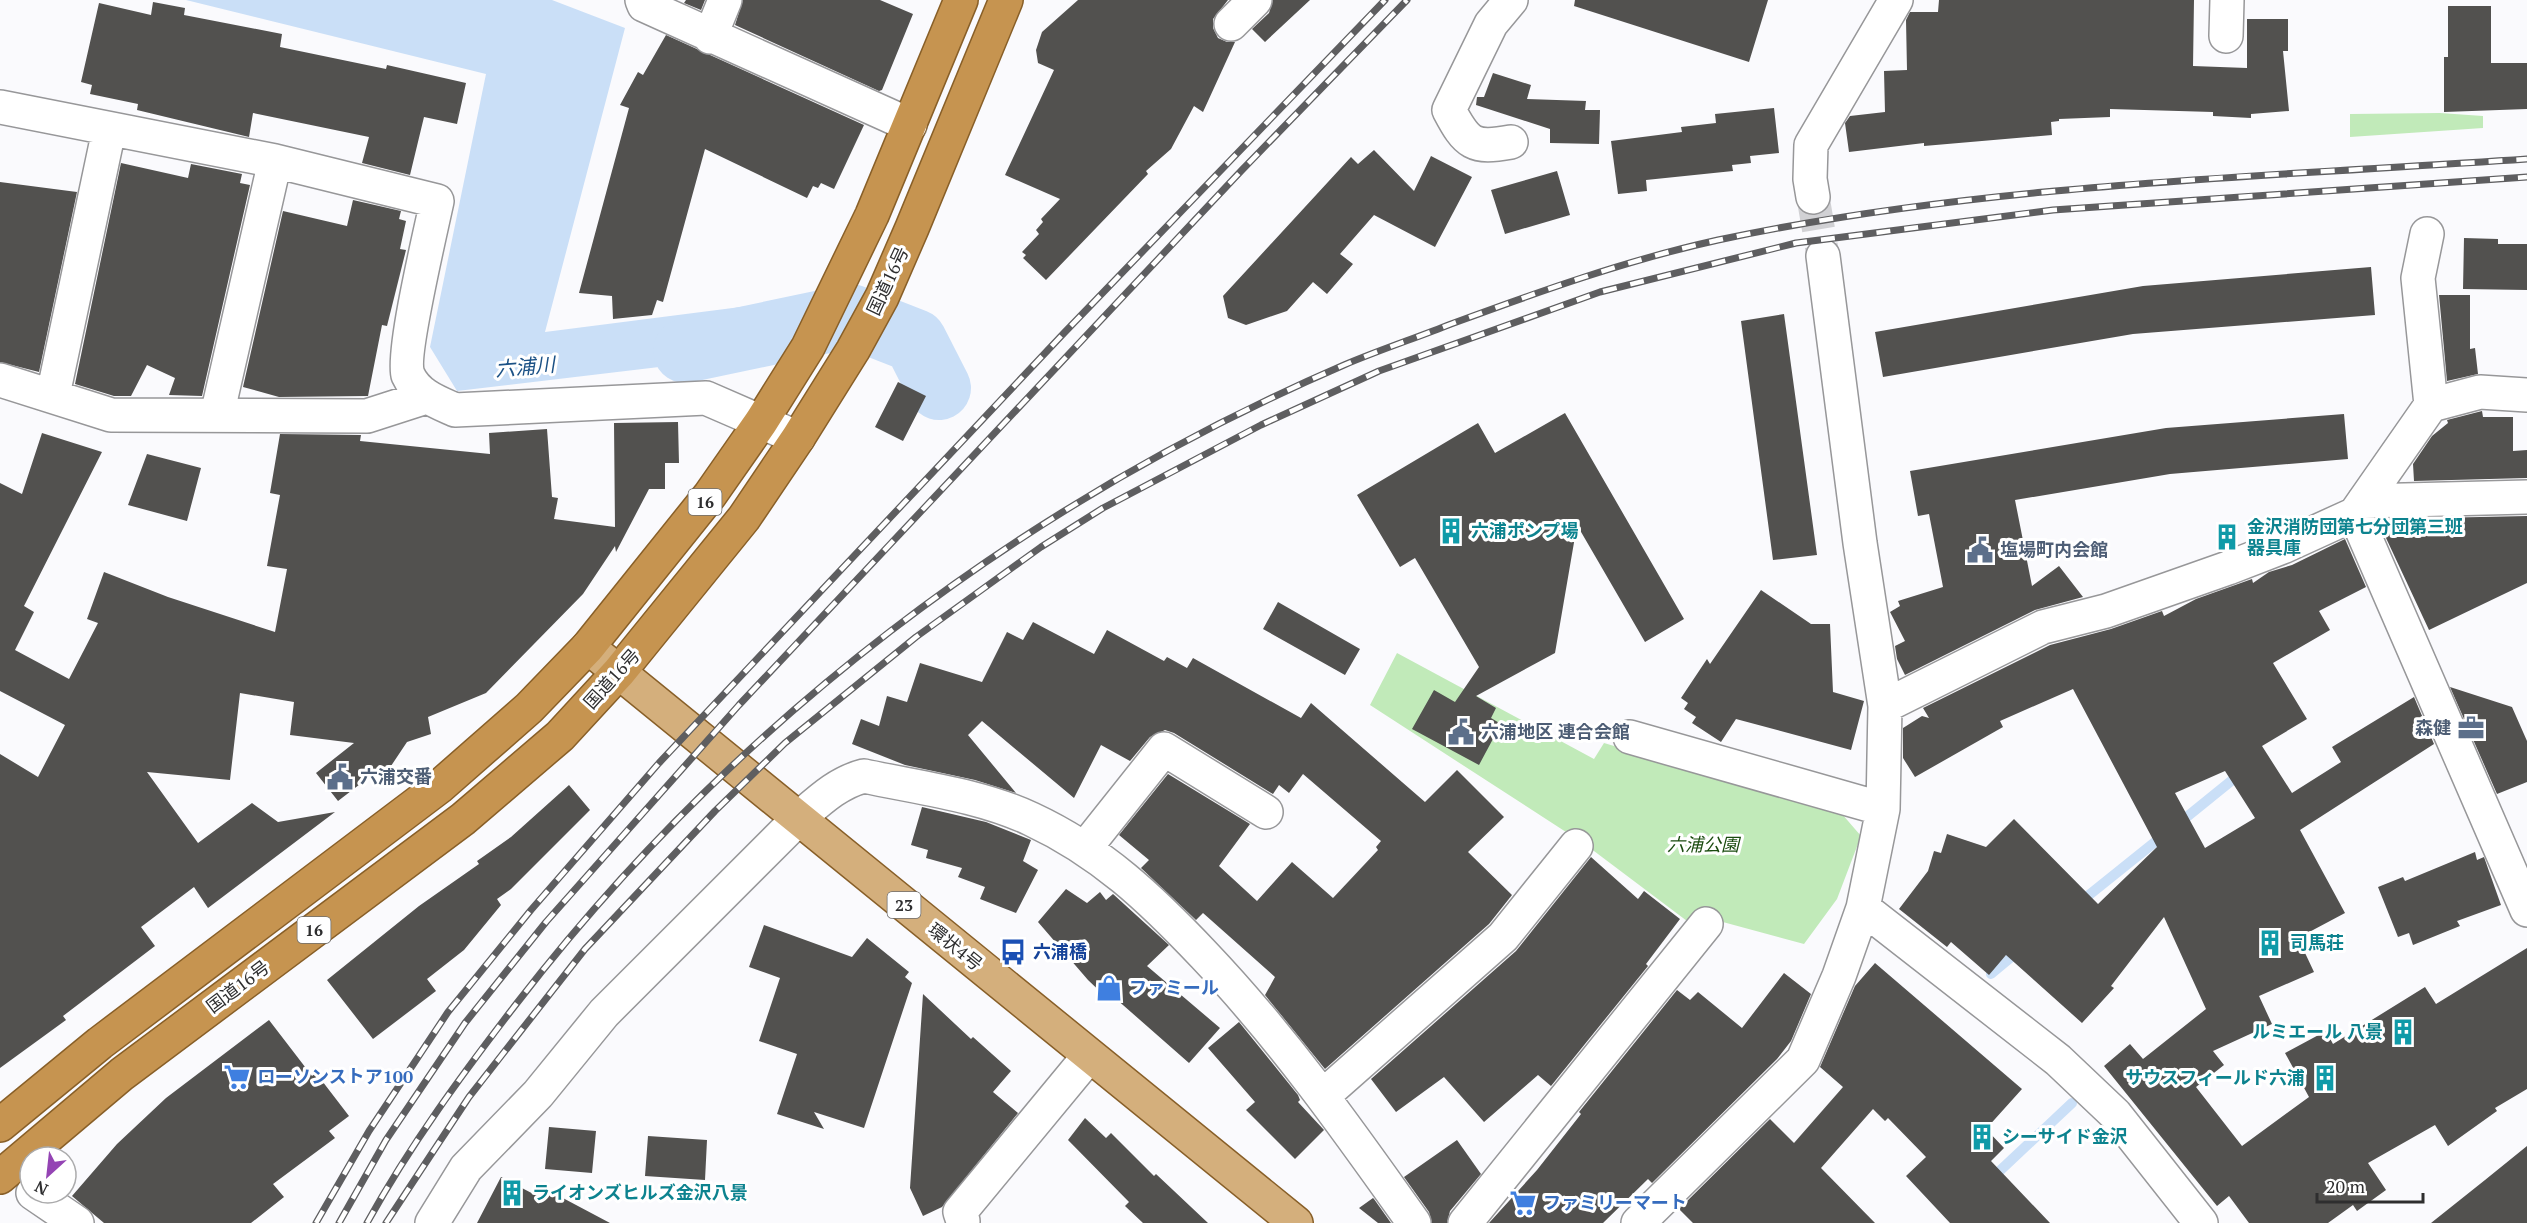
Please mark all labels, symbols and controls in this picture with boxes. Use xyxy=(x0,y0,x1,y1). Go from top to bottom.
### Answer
street label: 国道16号 xyxy=(861,242,913,319)
water label: 六浦川 xyxy=(494,350,558,383)
road number: 16 xyxy=(688,489,722,515)
place label: 金沢消防団第七分団第三班 器具庫 xyxy=(2247,514,2463,559)
building icon: 六浦ポンプ場 xyxy=(1436,516,1466,546)
place label: 六浦ポンプ場 xyxy=(1471,518,1578,542)
building icon: 金沢消防団第七分団第三班 器具庫 xyxy=(2212,522,2242,552)
public building icon: 塩場町内会館 xyxy=(1965,535,1995,565)
place label: 塩場町内会館 xyxy=(2000,537,2108,561)
street label: 国道16号 xyxy=(578,643,645,714)
office icon: 森健 xyxy=(2456,713,2486,743)
place label: 森健 xyxy=(2415,715,2451,739)
public building icon: 六浦地区 連合会館 xyxy=(1446,717,1476,747)
place label: 六浦地区 連合会館 xyxy=(1481,719,1630,743)
public building icon: 六浦交番 xyxy=(325,762,355,792)
place label: 六浦交番 xyxy=(360,764,432,788)
park label: 六浦公園 xyxy=(1667,832,1742,856)
road number: 23 xyxy=(888,892,920,918)
road number: 16 xyxy=(298,917,330,943)
street label: 環状4号 xyxy=(923,917,988,976)
building icon: 司馬荘 xyxy=(2255,928,2285,958)
place label: 司馬荘 xyxy=(2290,930,2344,954)
bus stop icon: 六浦橋 xyxy=(998,937,1028,967)
place label: 六浦橋 xyxy=(1033,939,1087,963)
street label: 国道16号 xyxy=(201,955,274,1018)
shop icon: ファミール xyxy=(1094,973,1124,1003)
place label: ファミール xyxy=(1129,975,1219,999)
building icon: ルミエール 八景 xyxy=(2388,1017,2418,1047)
place label: ルミエール 八景 xyxy=(2252,1019,2383,1043)
supermarket icon: ローソンストア100 xyxy=(222,1062,252,1092)
building icon: サウスフィールド六浦 xyxy=(2310,1063,2340,1093)
place label: ローソンストア100 xyxy=(257,1064,413,1088)
place label: サウスフィールド六浦 xyxy=(2125,1065,2305,1089)
building icon: シーサイド金沢 xyxy=(1967,1122,1997,1152)
place label: シーサイド金沢 xyxy=(2002,1124,2128,1148)
north arrow xyxy=(18,1145,78,1205)
scale bar xyxy=(2317,1166,2424,1204)
text: 20 m xyxy=(2326,1174,2366,1198)
text: N xyxy=(31,1176,52,1201)
building icon: ライオンズヒルズ金沢八景 xyxy=(497,1178,527,1208)
place label: ライオンズヒルズ金沢八景 xyxy=(532,1180,748,1204)
supermarket icon: ファミリーマート xyxy=(1508,1188,1538,1218)
place label: ファミリーマート xyxy=(1543,1190,1687,1214)

